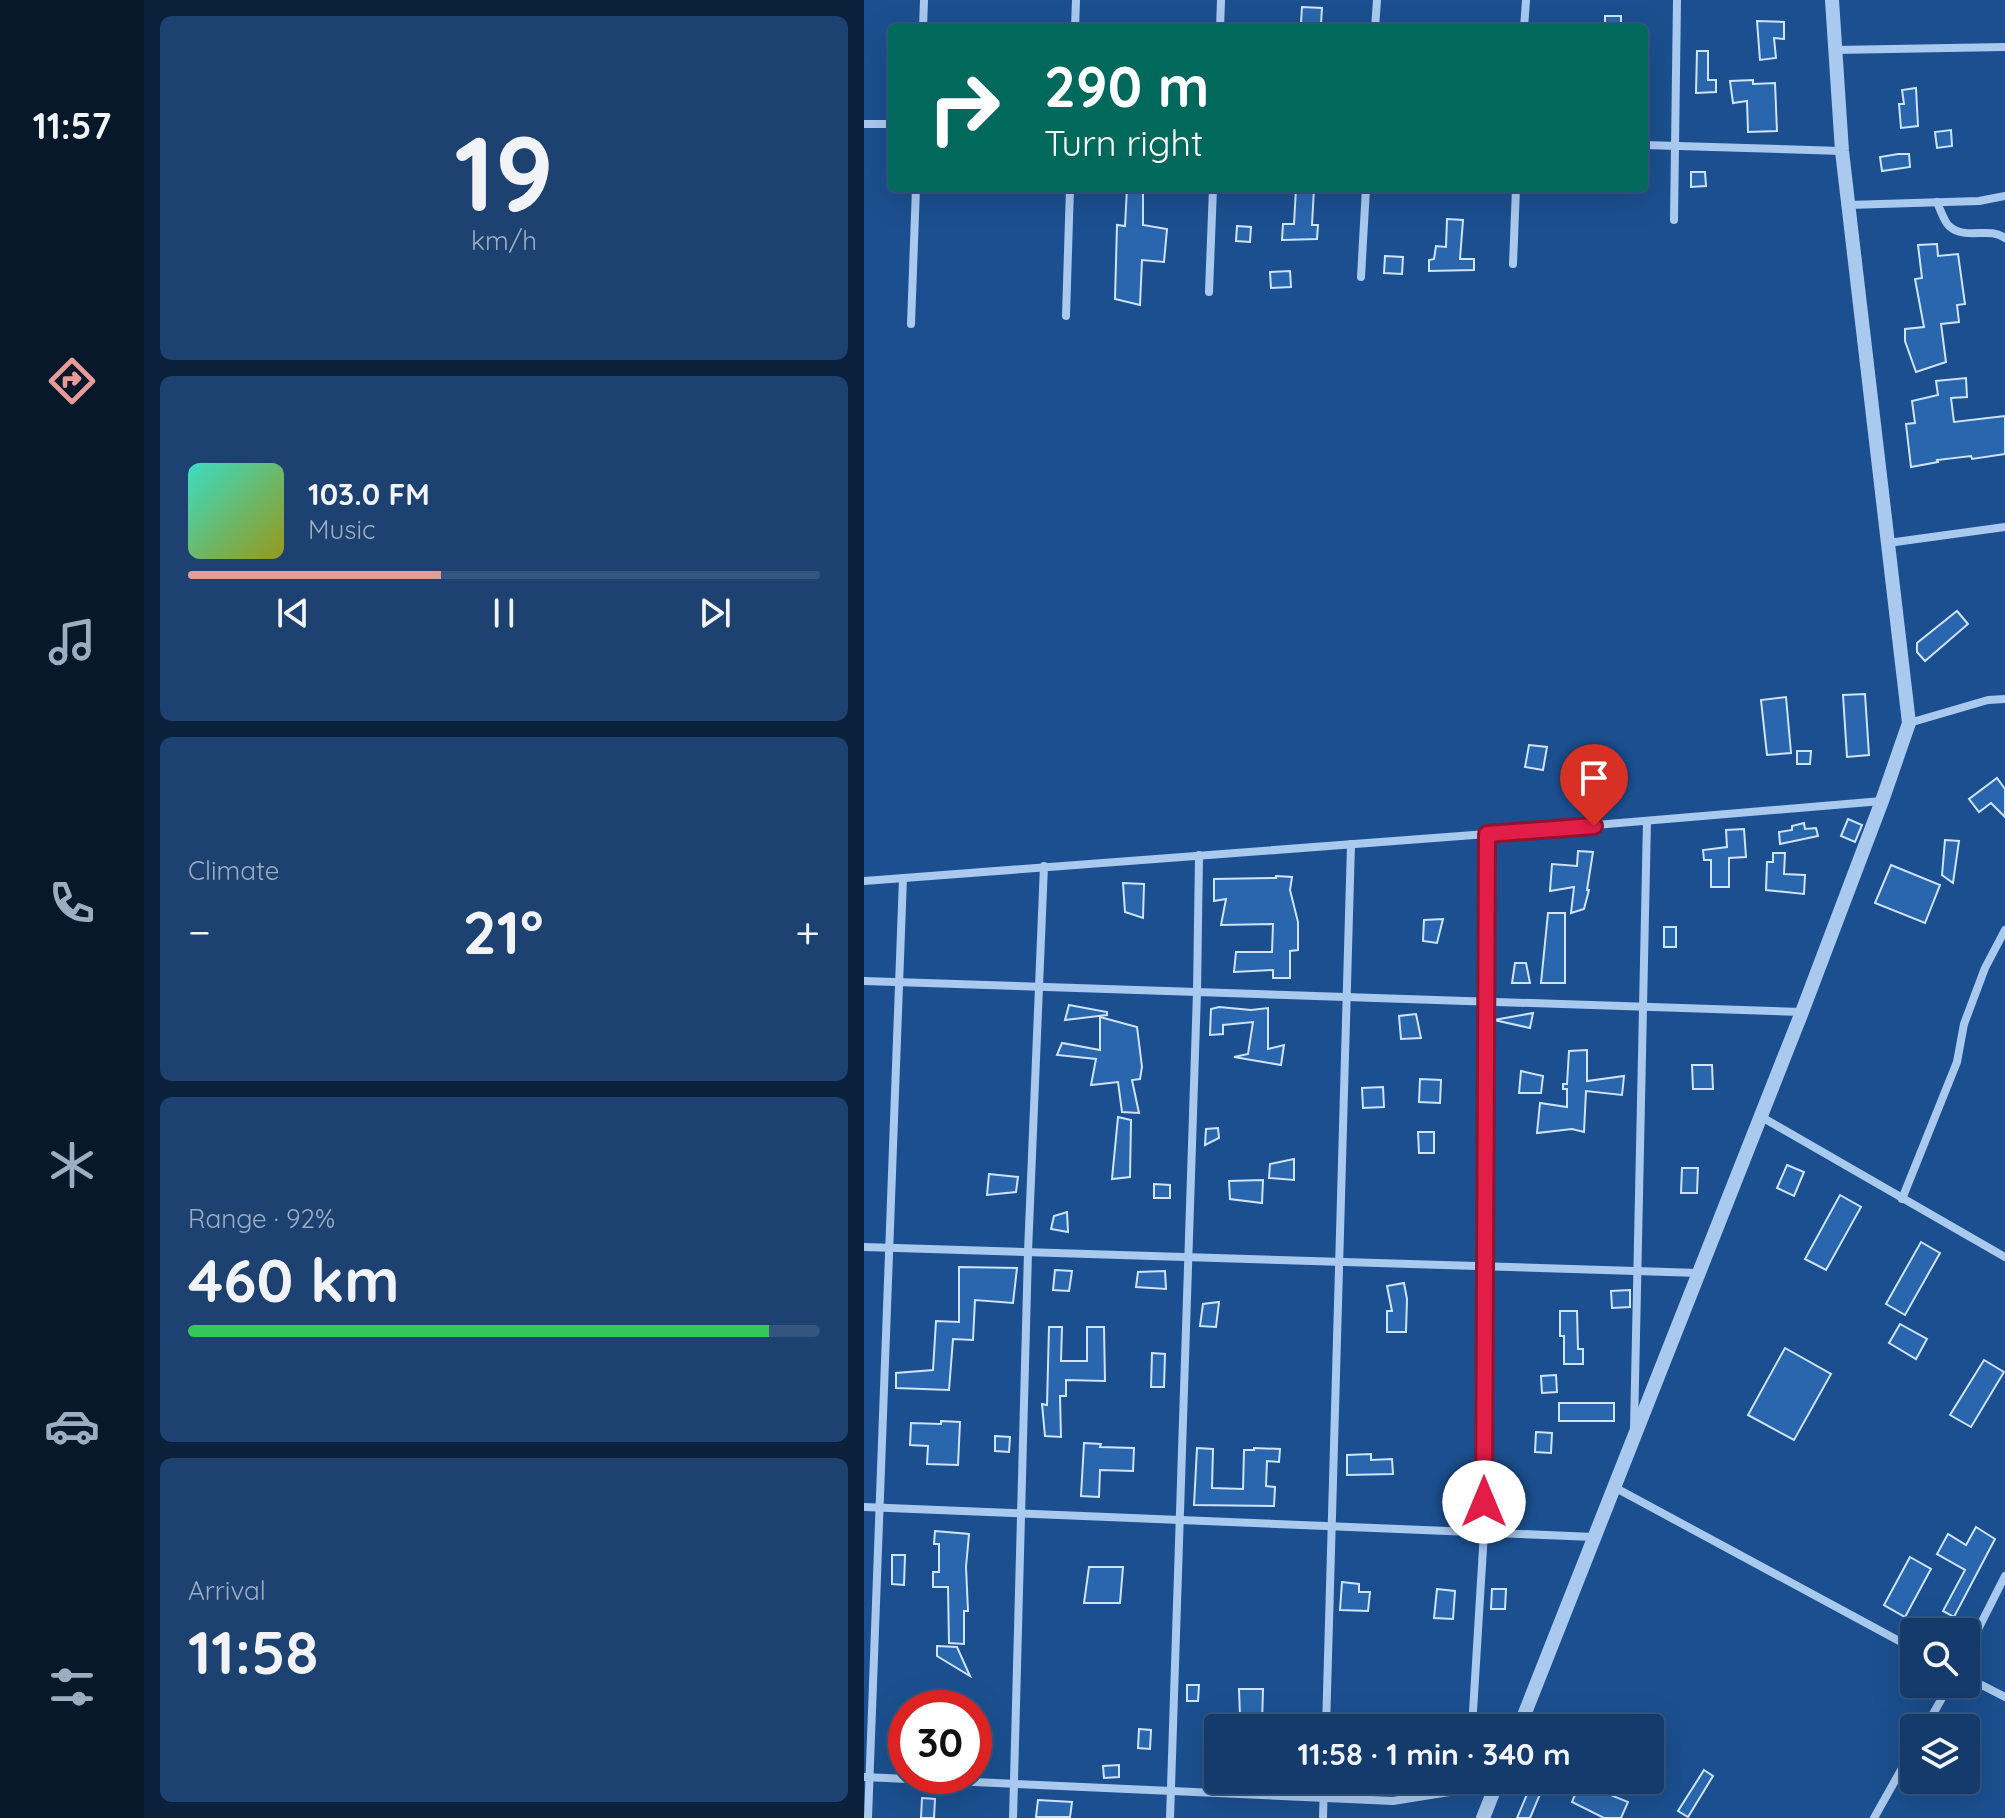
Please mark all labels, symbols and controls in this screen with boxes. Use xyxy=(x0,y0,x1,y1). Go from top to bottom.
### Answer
text: 290 m xyxy=(1044,51,1209,121)
icon: right xyxy=(912,56,1016,160)
text: 11:57 xyxy=(33,103,111,148)
text: 19 xyxy=(454,107,554,237)
text: Turn right xyxy=(1044,120,1203,165)
text: km/h xyxy=(471,224,537,257)
icon: directions xyxy=(44,353,100,409)
text: 103.0 FM xyxy=(308,475,430,513)
text: Music xyxy=(308,513,376,546)
icon: previous xyxy=(271,591,315,635)
icon: pause xyxy=(482,591,526,635)
icon: next xyxy=(693,591,737,635)
icon: music xyxy=(44,614,100,670)
pin xyxy=(1560,744,1628,826)
icon: arrive xyxy=(1572,756,1616,800)
text: Climate xyxy=(188,854,279,887)
icon: phone xyxy=(44,875,100,931)
text: 21° xyxy=(463,894,544,969)
text: − xyxy=(188,904,211,959)
text: + xyxy=(795,904,820,959)
icon: climate xyxy=(44,1137,100,1193)
text: Range · 92% xyxy=(188,1202,335,1235)
text: 460 km xyxy=(188,1242,400,1317)
icon: car xyxy=(44,1398,100,1454)
position arrow xyxy=(1442,1460,1526,1544)
text: Arrival xyxy=(188,1574,266,1607)
text: 11:58 xyxy=(188,1614,319,1689)
map controls xyxy=(1900,1618,1980,1794)
button: search xyxy=(1900,1618,1980,1698)
icon: filters xyxy=(44,1659,100,1715)
speed limit sign: 30 xyxy=(888,1690,992,1794)
button: layers xyxy=(1900,1714,1980,1794)
text: 11:58 · 1 min · 340 m xyxy=(1297,1735,1571,1773)

